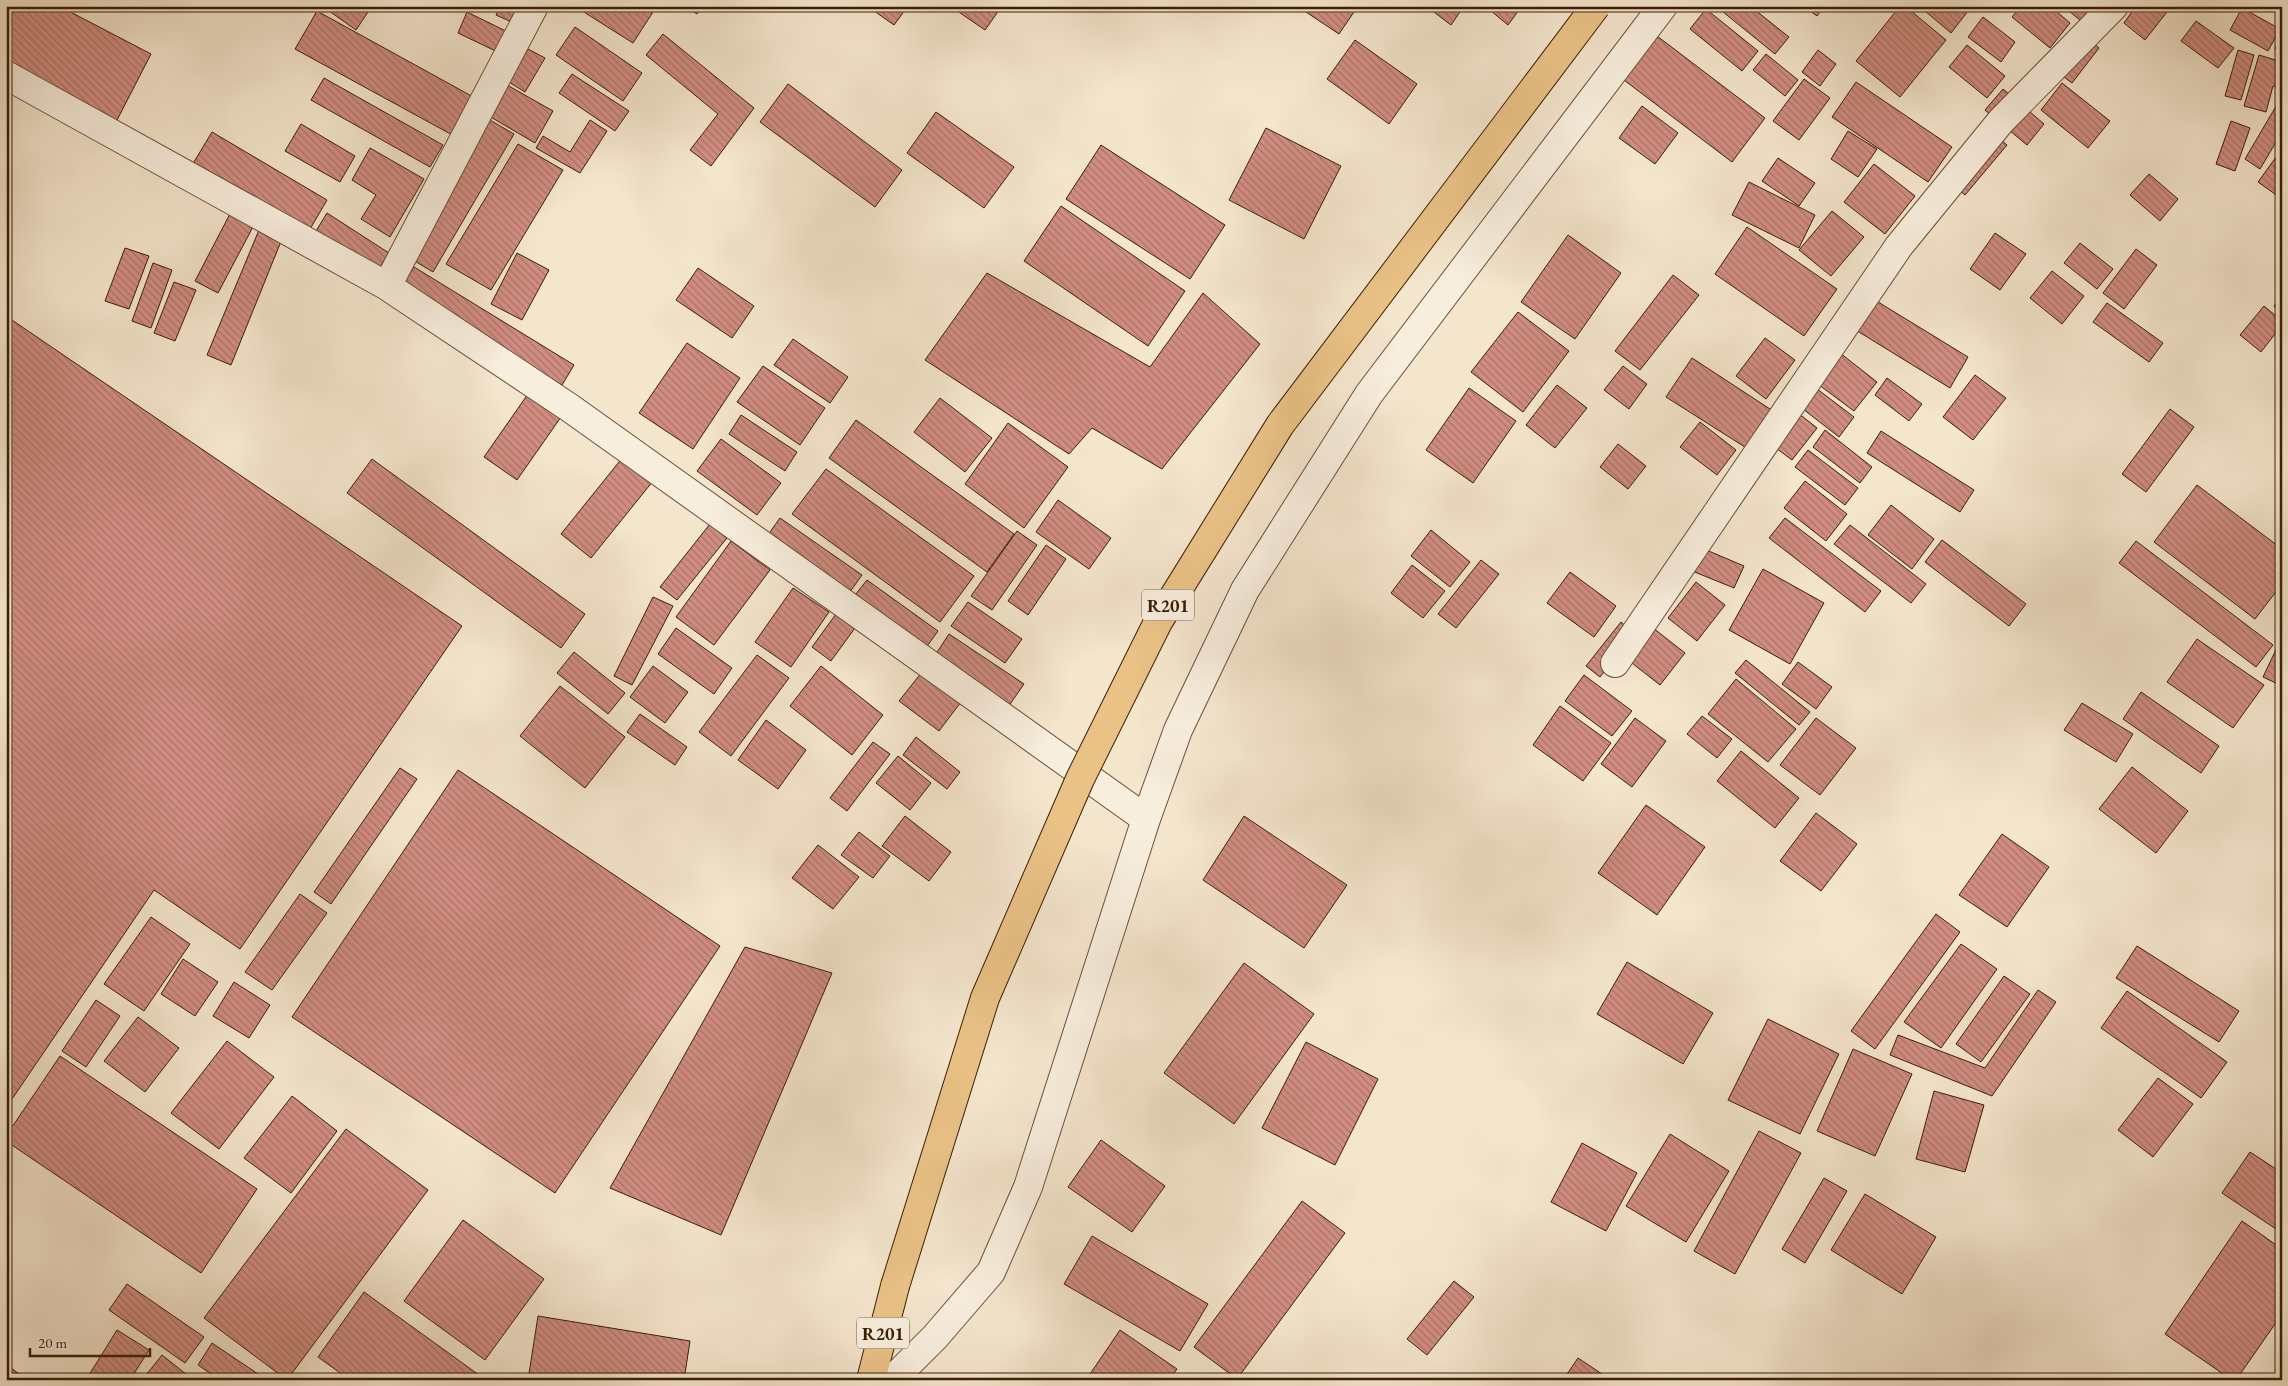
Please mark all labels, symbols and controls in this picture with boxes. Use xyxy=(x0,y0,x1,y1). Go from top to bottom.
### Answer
road number: R201 xyxy=(1142,590,1194,620)
road number: R201 xyxy=(857,1318,909,1349)
scale bar xyxy=(30,1326,150,1358)
text: 20 m xyxy=(38,1333,67,1352)

